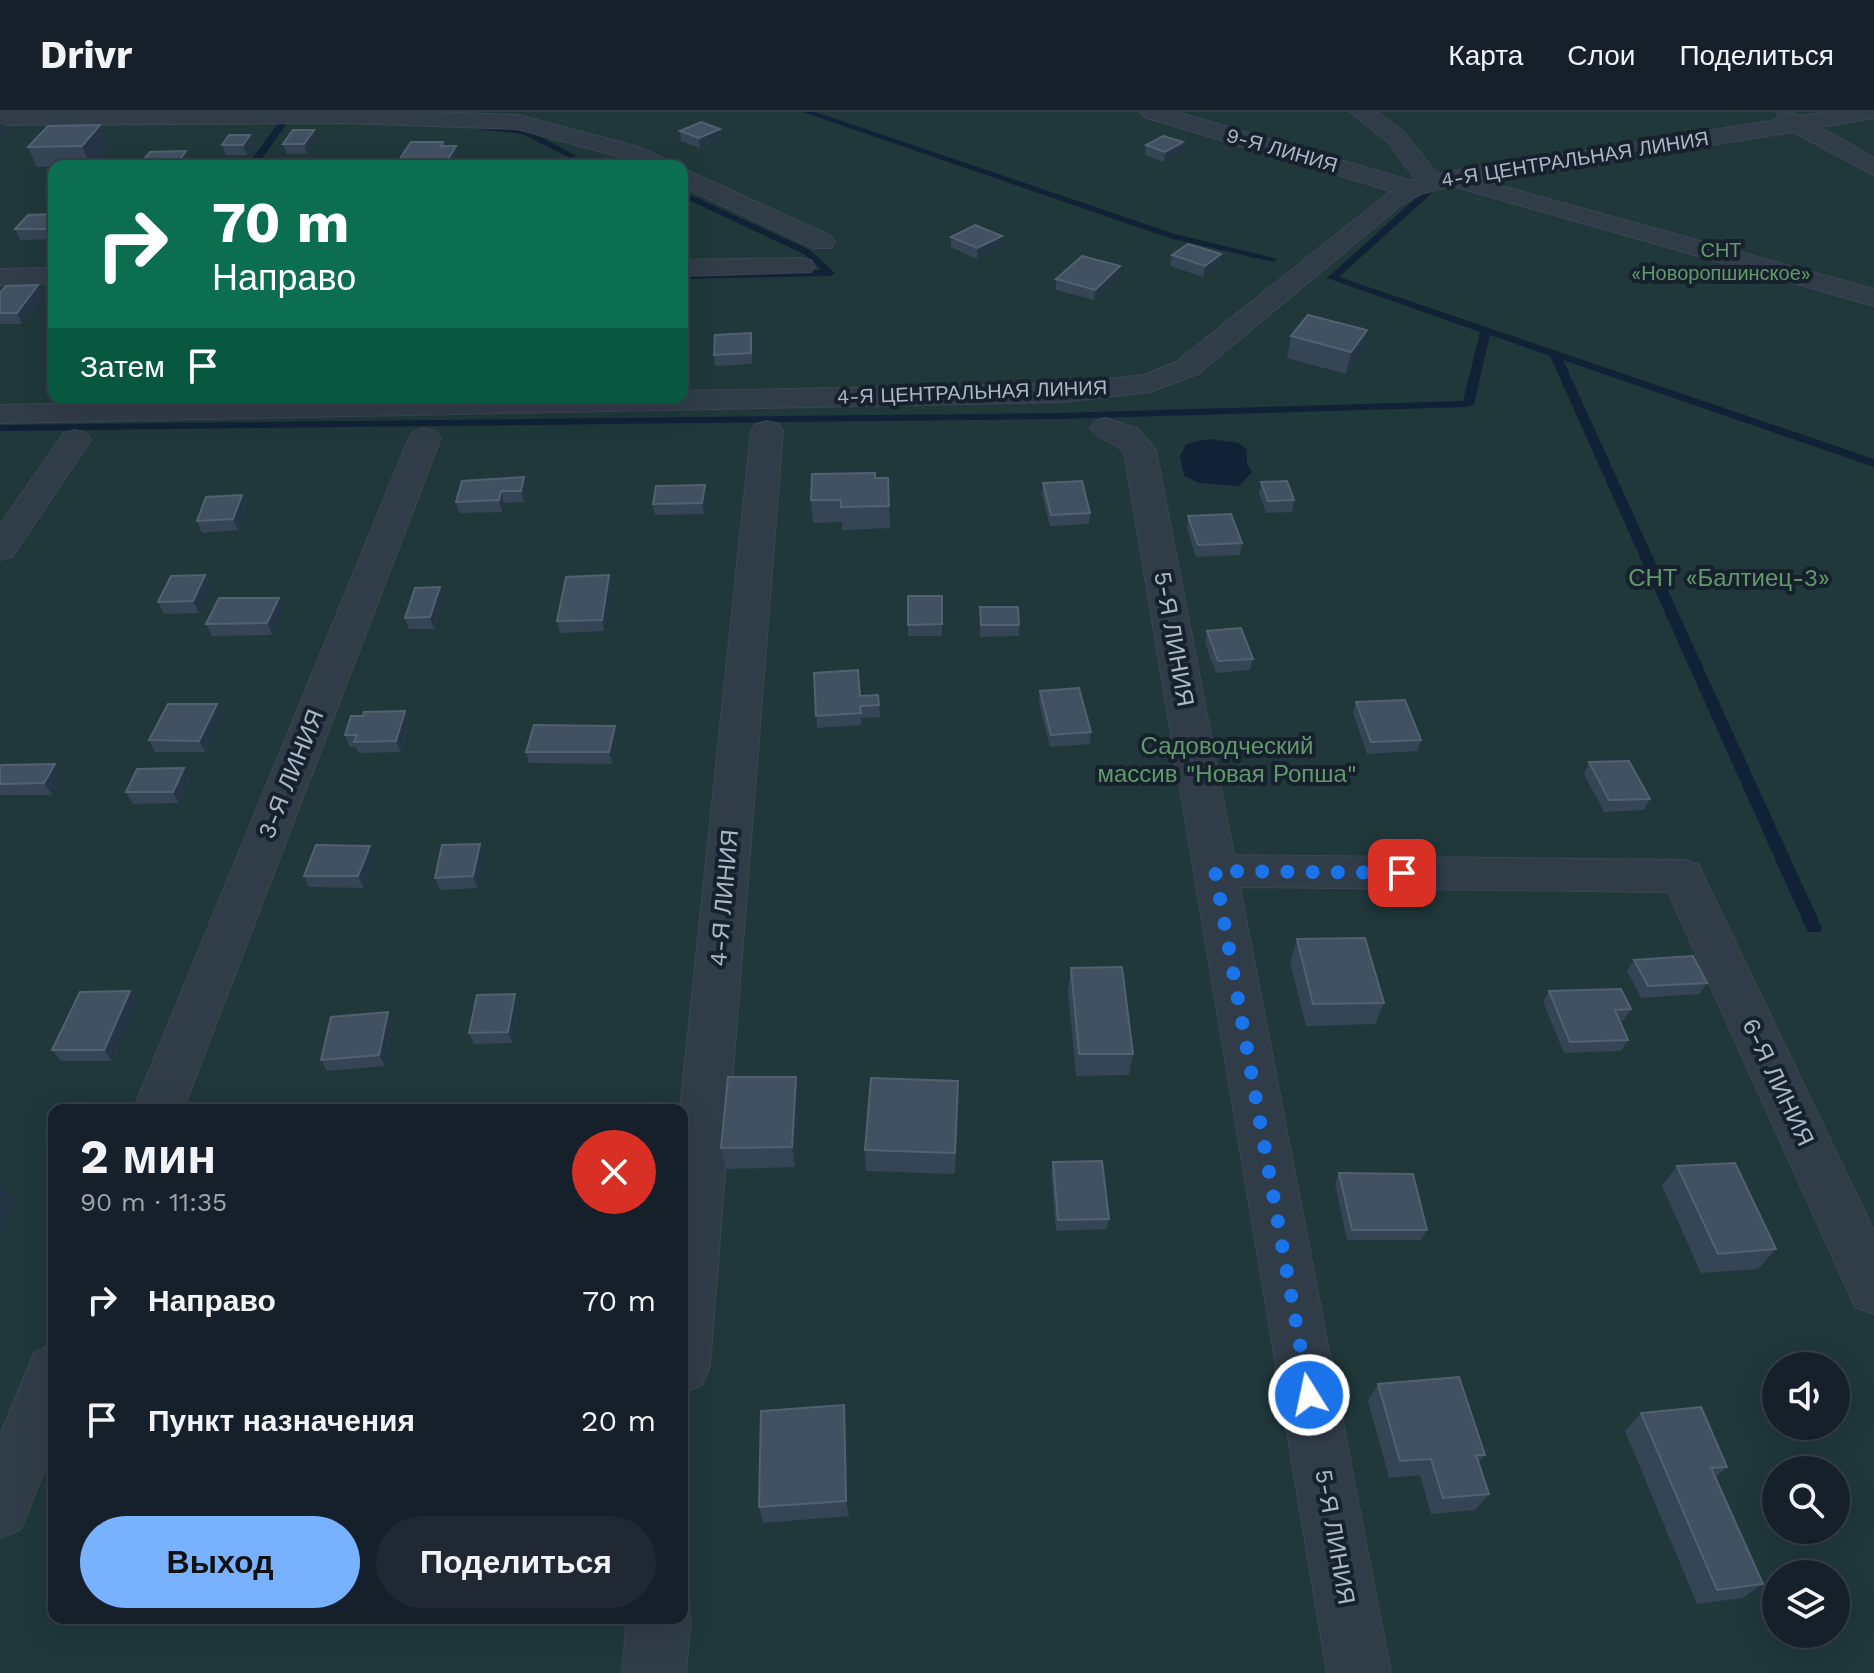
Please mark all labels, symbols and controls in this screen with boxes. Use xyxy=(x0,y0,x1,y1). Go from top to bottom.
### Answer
text: Drivr xyxy=(40,33,132,77)
text: Карта xyxy=(1448,39,1523,72)
text: Слои xyxy=(1567,39,1635,72)
text: Поделиться xyxy=(1679,39,1834,72)
street label: 9-Я ЛИНИЯ xyxy=(1224,123,1340,177)
street label: 4-Я ЦЕНТРАЛЬНАЯ ЛИНИЯ xyxy=(1440,126,1710,192)
text: 70 m xyxy=(212,190,349,256)
icon: right xyxy=(80,192,184,296)
park label: СНТ «Новоропшинское» xyxy=(1631,238,1811,285)
text: Направо xyxy=(212,257,356,299)
icon: arrive xyxy=(181,344,225,388)
text: Затем xyxy=(80,349,165,384)
street label: 4-Я ЦЕНТРАЛЬНАЯ ЛИНИЯ xyxy=(836,375,1108,409)
park label: СНТ «Балтиец-3» xyxy=(1628,564,1830,592)
street label: 5-Я ЛИНИЯ xyxy=(1148,569,1200,709)
street label: 3-Я ЛИНИЯ xyxy=(252,705,330,843)
park label: Садоводческий массив "Новая Ропша" xyxy=(1097,732,1357,788)
street label: 4-Я ЛИНИЯ xyxy=(704,828,744,968)
pin xyxy=(1368,839,1436,907)
icon: arrive xyxy=(1380,851,1424,895)
street label: 6-Я ЛИНИЯ xyxy=(1736,1014,1820,1150)
text: 2 мин xyxy=(80,1128,216,1185)
button: close xyxy=(572,1130,656,1214)
text: 90 m · 11:35 xyxy=(80,1187,227,1217)
icon: right xyxy=(80,1278,124,1322)
text: Направо xyxy=(148,1283,276,1318)
text: 70 m xyxy=(582,1283,656,1318)
map controls xyxy=(1762,1352,1850,1648)
button: sound xyxy=(1762,1352,1850,1440)
position arrow xyxy=(1267,1353,1351,1437)
icon: arrive xyxy=(80,1398,124,1442)
text: Пункт назначения xyxy=(148,1403,415,1438)
text: 20 m xyxy=(581,1403,656,1438)
button: search xyxy=(1762,1456,1850,1544)
street label: 5-Я ЛИНИЯ xyxy=(1309,1467,1361,1607)
button: Выход xyxy=(80,1516,360,1608)
button: Поделиться xyxy=(376,1516,656,1608)
button: layers xyxy=(1762,1560,1850,1648)

